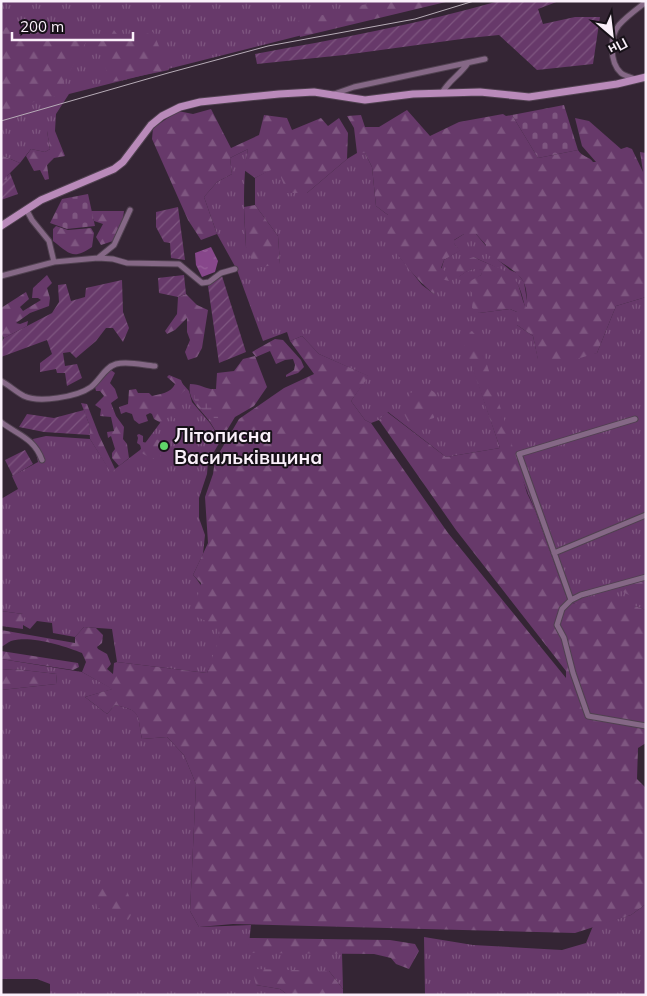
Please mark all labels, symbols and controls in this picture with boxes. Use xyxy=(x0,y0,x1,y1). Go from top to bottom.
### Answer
scale bar xyxy=(12,10,134,42)
north arrow xyxy=(587,10,637,60)
text: 200 m xyxy=(20,17,64,36)
text: Пн xyxy=(605,34,631,59)
place label: Літописна Васильківщина xyxy=(174,423,322,469)
marker: Літописна Васильківщина xyxy=(158,440,170,452)

